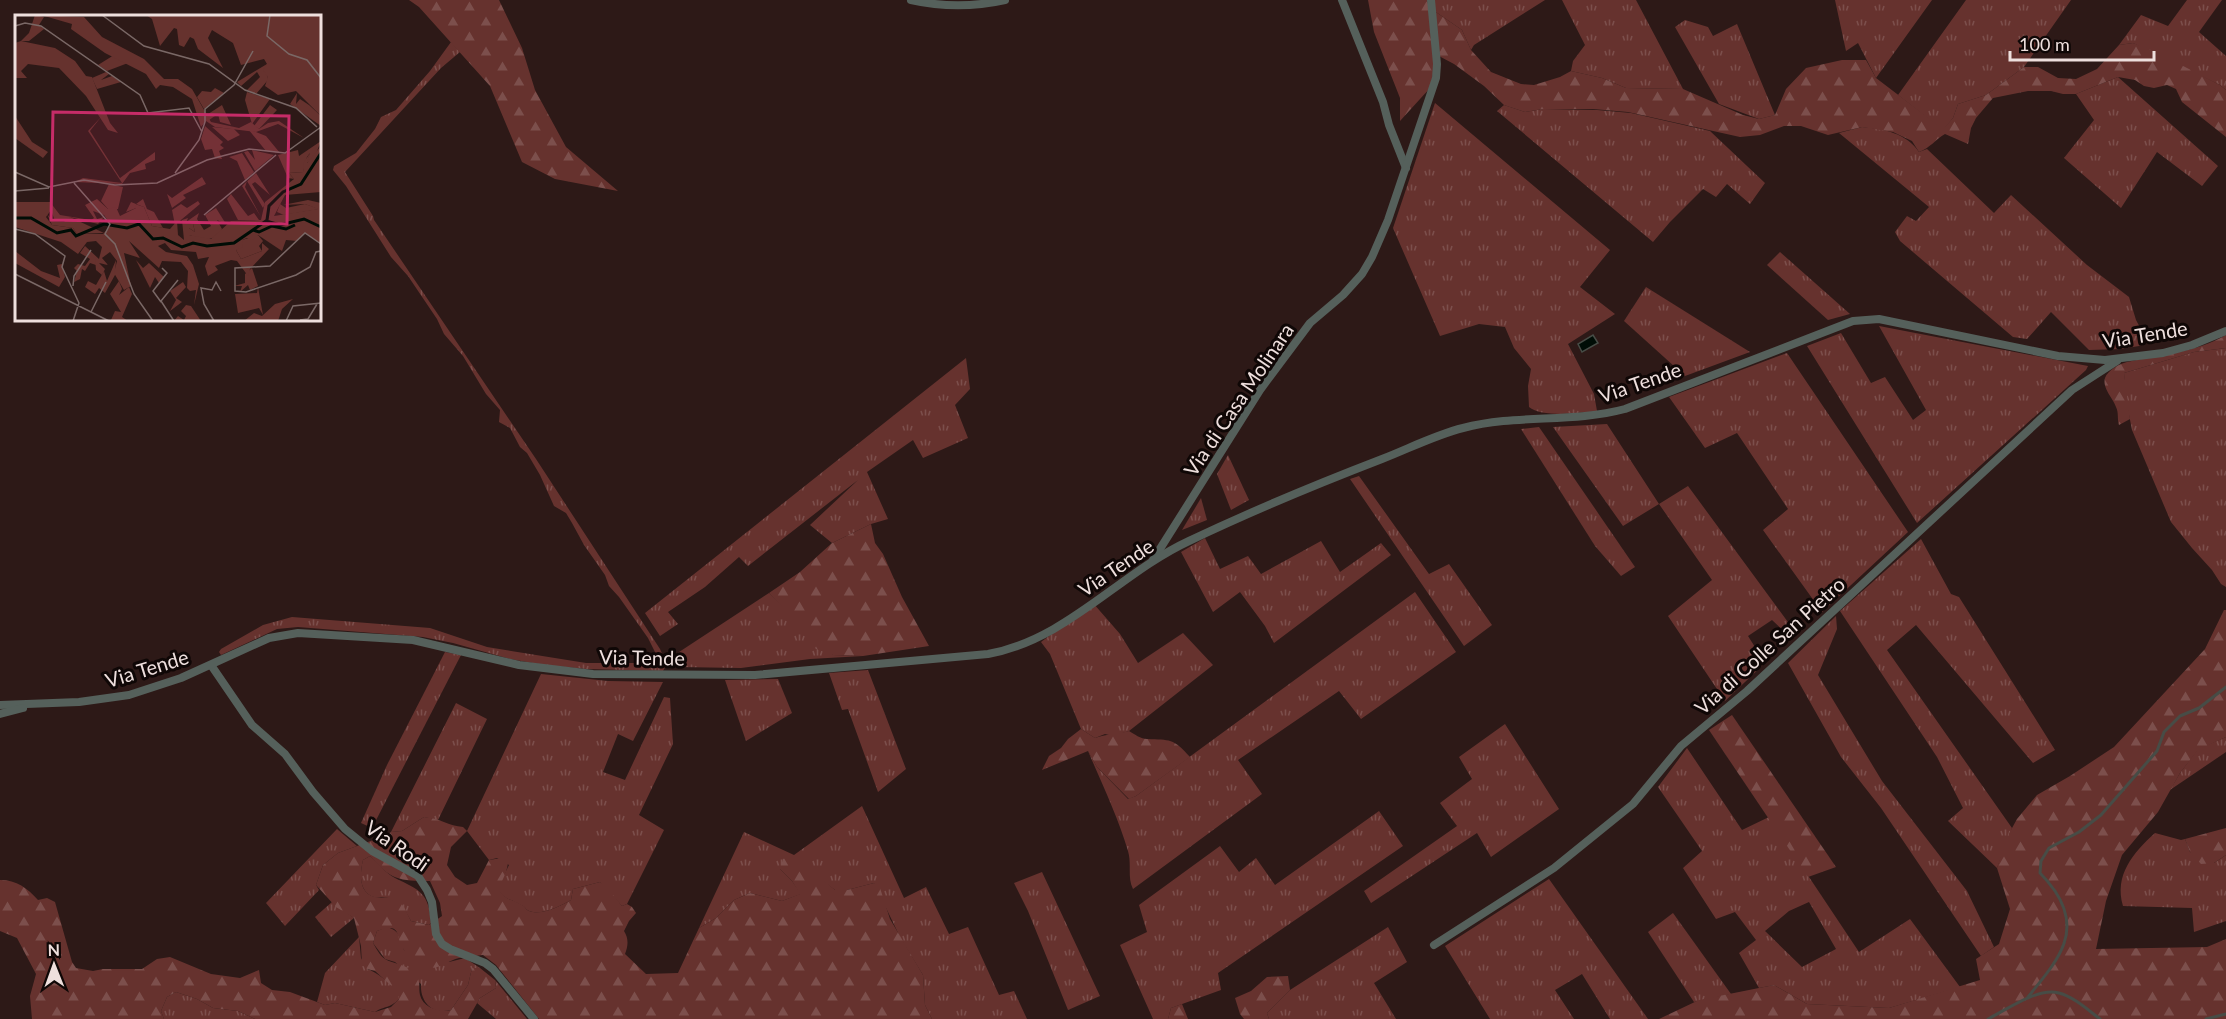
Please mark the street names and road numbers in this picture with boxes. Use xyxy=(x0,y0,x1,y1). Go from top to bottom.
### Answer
street label: Via Tende xyxy=(2101,315,2189,353)
street label: Via di Casa Molinara xyxy=(1178,319,1298,480)
street label: Via Tende xyxy=(1595,357,1684,407)
street label: Via Tende xyxy=(1073,533,1158,601)
street label: Via di Colle San Pietro xyxy=(1689,572,1849,719)
street label: Via Tende xyxy=(102,644,191,692)
street label: Via Tende xyxy=(599,644,685,670)
street label: Via Rodi xyxy=(361,815,434,876)

